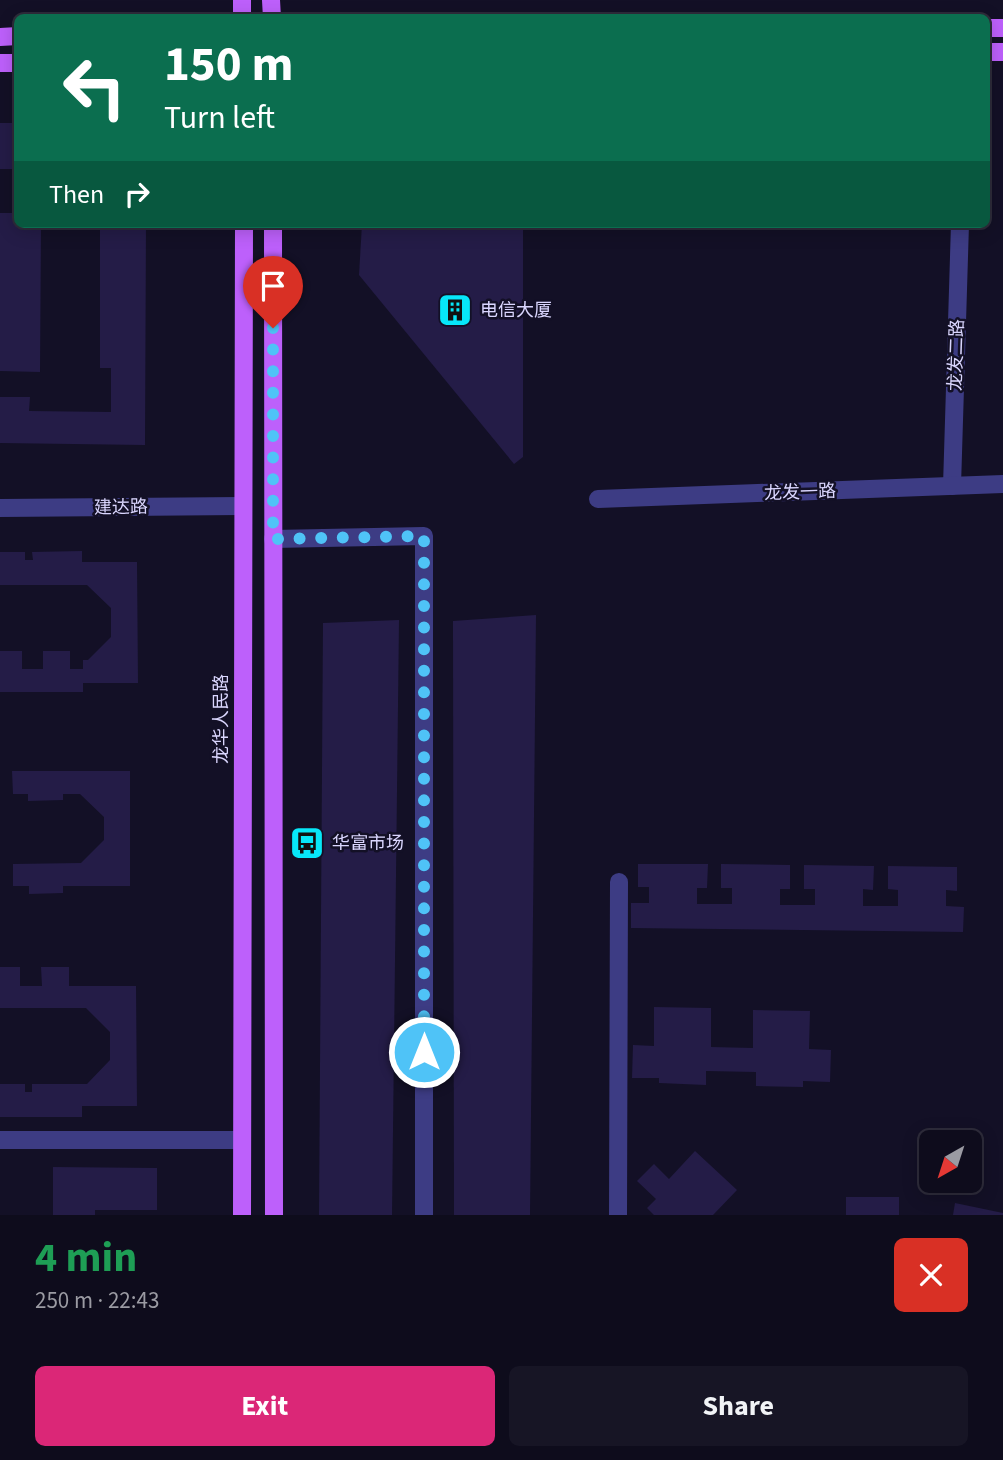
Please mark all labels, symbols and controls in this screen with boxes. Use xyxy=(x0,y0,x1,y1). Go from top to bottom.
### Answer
text: 150 m xyxy=(164,30,293,100)
icon: left xyxy=(49,42,140,133)
text: Turn left xyxy=(164,95,275,141)
icon: right xyxy=(118,175,156,213)
text: Then xyxy=(49,176,104,213)
pin xyxy=(243,256,303,328)
icon: arrive xyxy=(254,267,292,305)
building icon: 电信大厦 xyxy=(436,291,474,329)
place label: 电信大厦 xyxy=(480,298,552,323)
street label: 龙发二路 xyxy=(943,319,970,391)
street label: 龙发一路 xyxy=(764,479,836,506)
street label: 建达路 xyxy=(94,495,148,520)
street label: 龙华人民路 xyxy=(209,674,234,764)
bus stop icon: 华富市场 xyxy=(288,824,326,862)
place label: 华富市场 xyxy=(332,831,404,856)
position arrow xyxy=(387,1015,461,1089)
north arrow xyxy=(919,1130,982,1194)
map controls xyxy=(919,1130,982,1193)
text: 4 min xyxy=(35,1228,137,1288)
button: close xyxy=(894,1238,968,1312)
text: 250 m · 22:43 xyxy=(35,1284,159,1317)
button: Exit xyxy=(35,1366,495,1446)
button: Share xyxy=(509,1366,968,1446)

